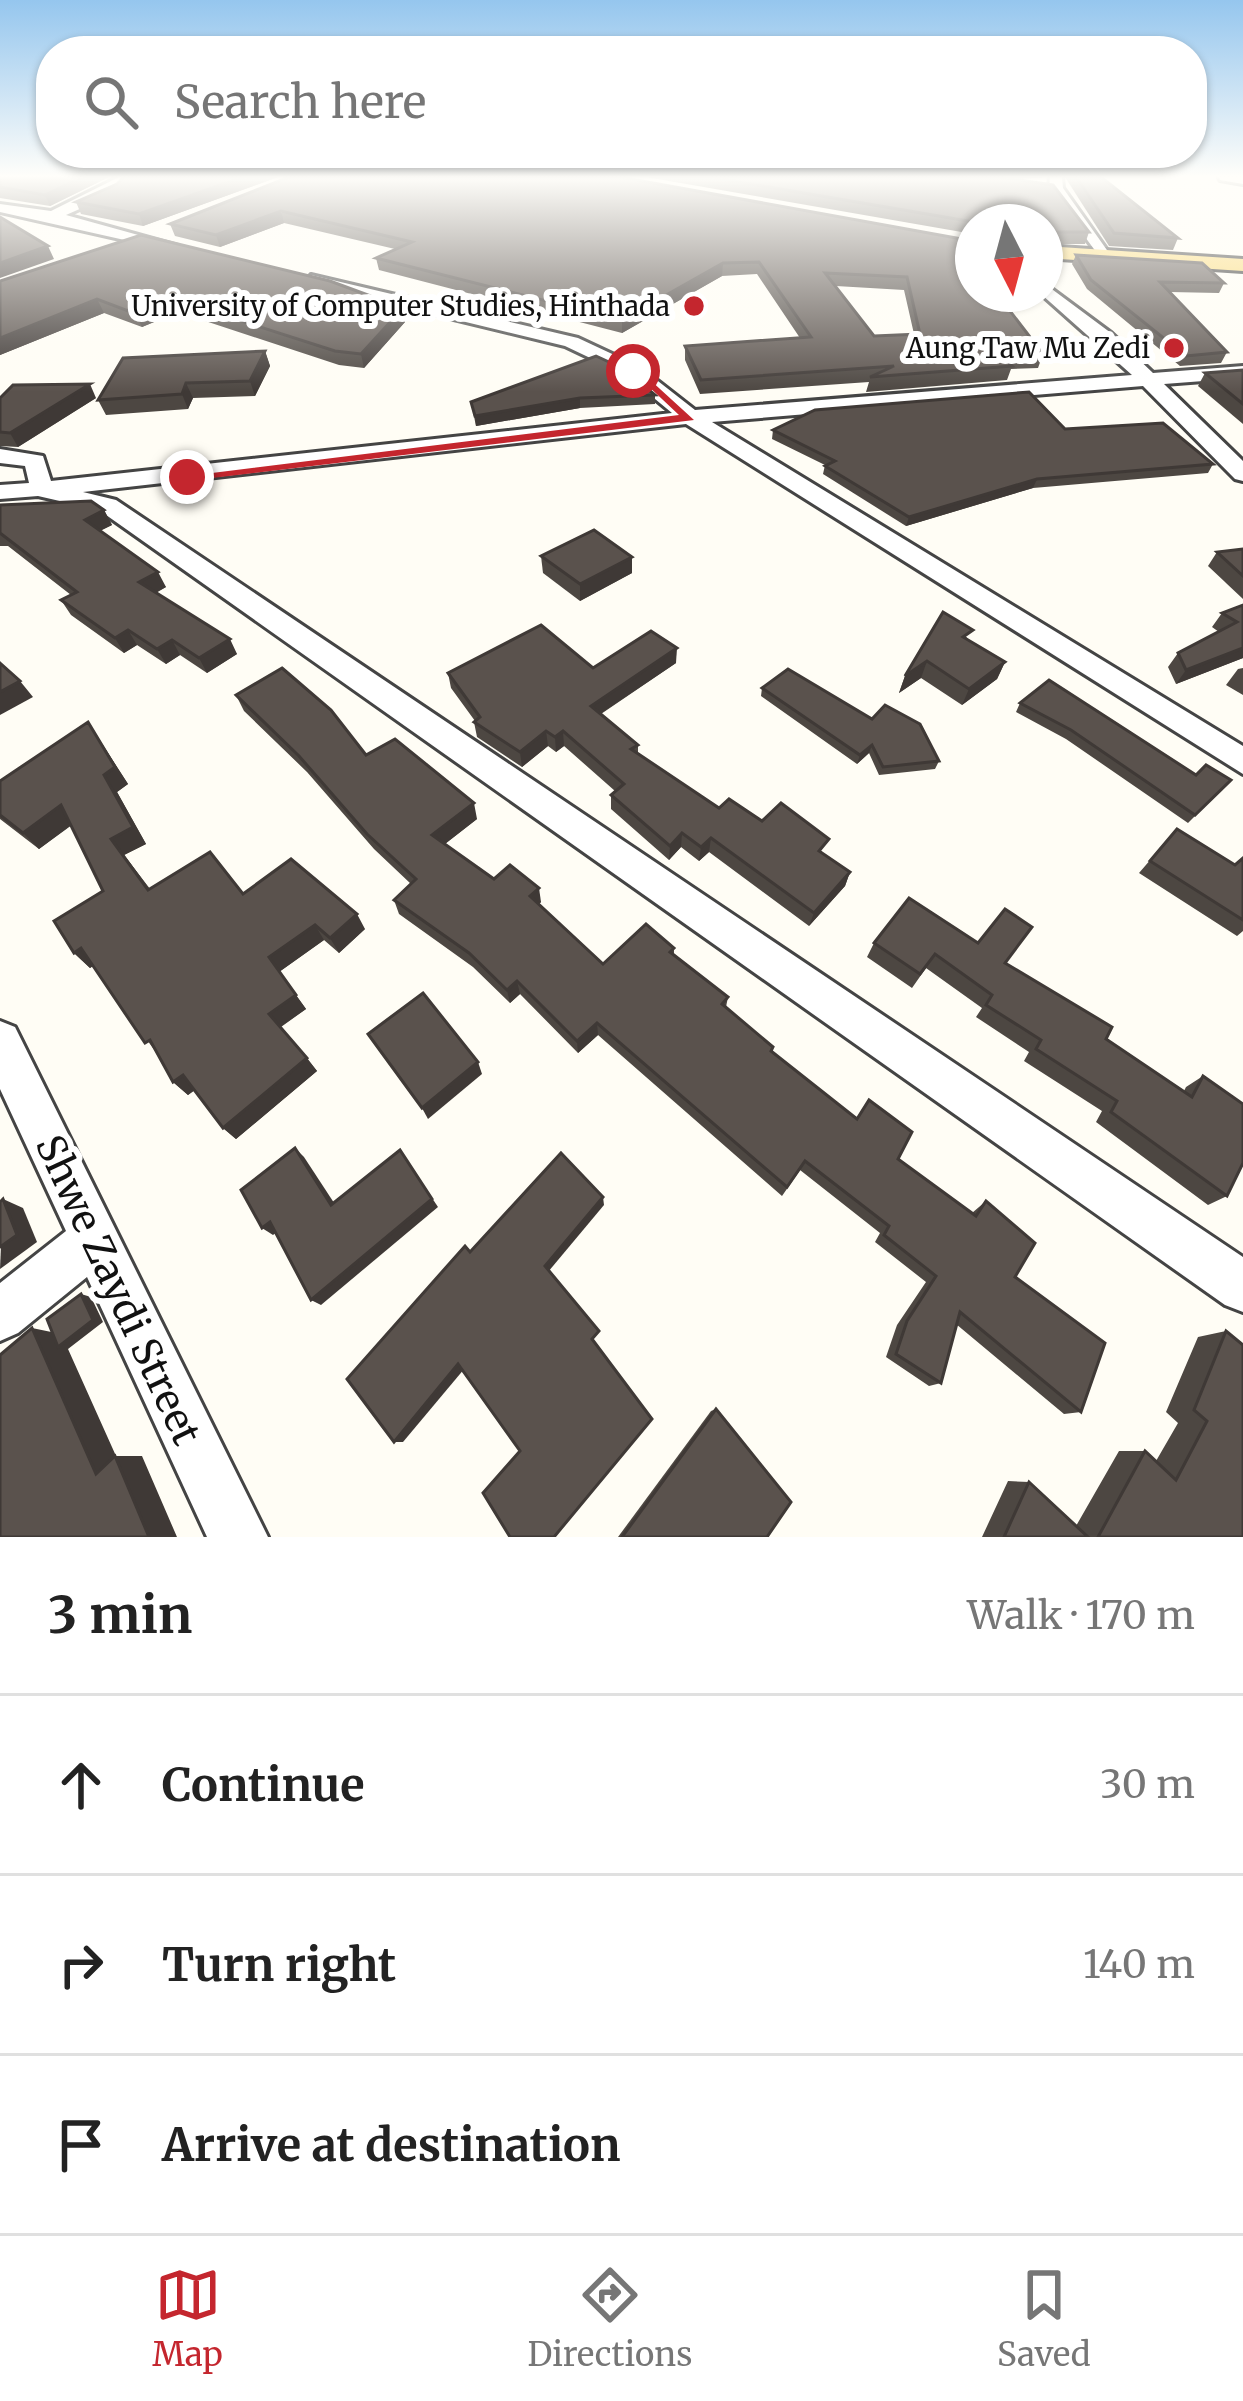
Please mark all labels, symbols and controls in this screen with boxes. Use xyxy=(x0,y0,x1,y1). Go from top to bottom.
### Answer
search box xyxy=(36,36,1207,168)
icon: search xyxy=(78,69,144,135)
text: Search here xyxy=(174,74,426,130)
north arrow xyxy=(955,204,1063,312)
place label: University of Computer Studies, Hinthada xyxy=(131,289,670,323)
marker: University of Computer Studies, Hinthada xyxy=(681,293,707,319)
place label: Aung Taw Mu Zedi xyxy=(905,331,1150,366)
marker: Aung Taw Mu Zedi xyxy=(1161,335,1187,361)
route start xyxy=(606,344,660,398)
route end xyxy=(160,450,214,504)
street label: Shwe Zaydi Street xyxy=(25,1127,211,1453)
text: 3 min xyxy=(48,1583,192,1647)
text: Walk · 170 m xyxy=(967,1591,1195,1640)
icon: ahead xyxy=(48,1752,114,1818)
text: Continue xyxy=(162,1757,364,1813)
text: 30 m xyxy=(1100,1760,1195,1809)
icon: right xyxy=(48,1932,114,1998)
text: Turn right xyxy=(162,1937,396,1993)
text: 140 m xyxy=(1083,1940,1195,1989)
icon: arrive xyxy=(48,2112,114,2178)
text: Arrive at destination xyxy=(162,2117,620,2173)
tab: Map xyxy=(152,2262,223,2375)
tab: Directions xyxy=(527,2262,692,2375)
tab: Saved xyxy=(997,2262,1091,2375)

